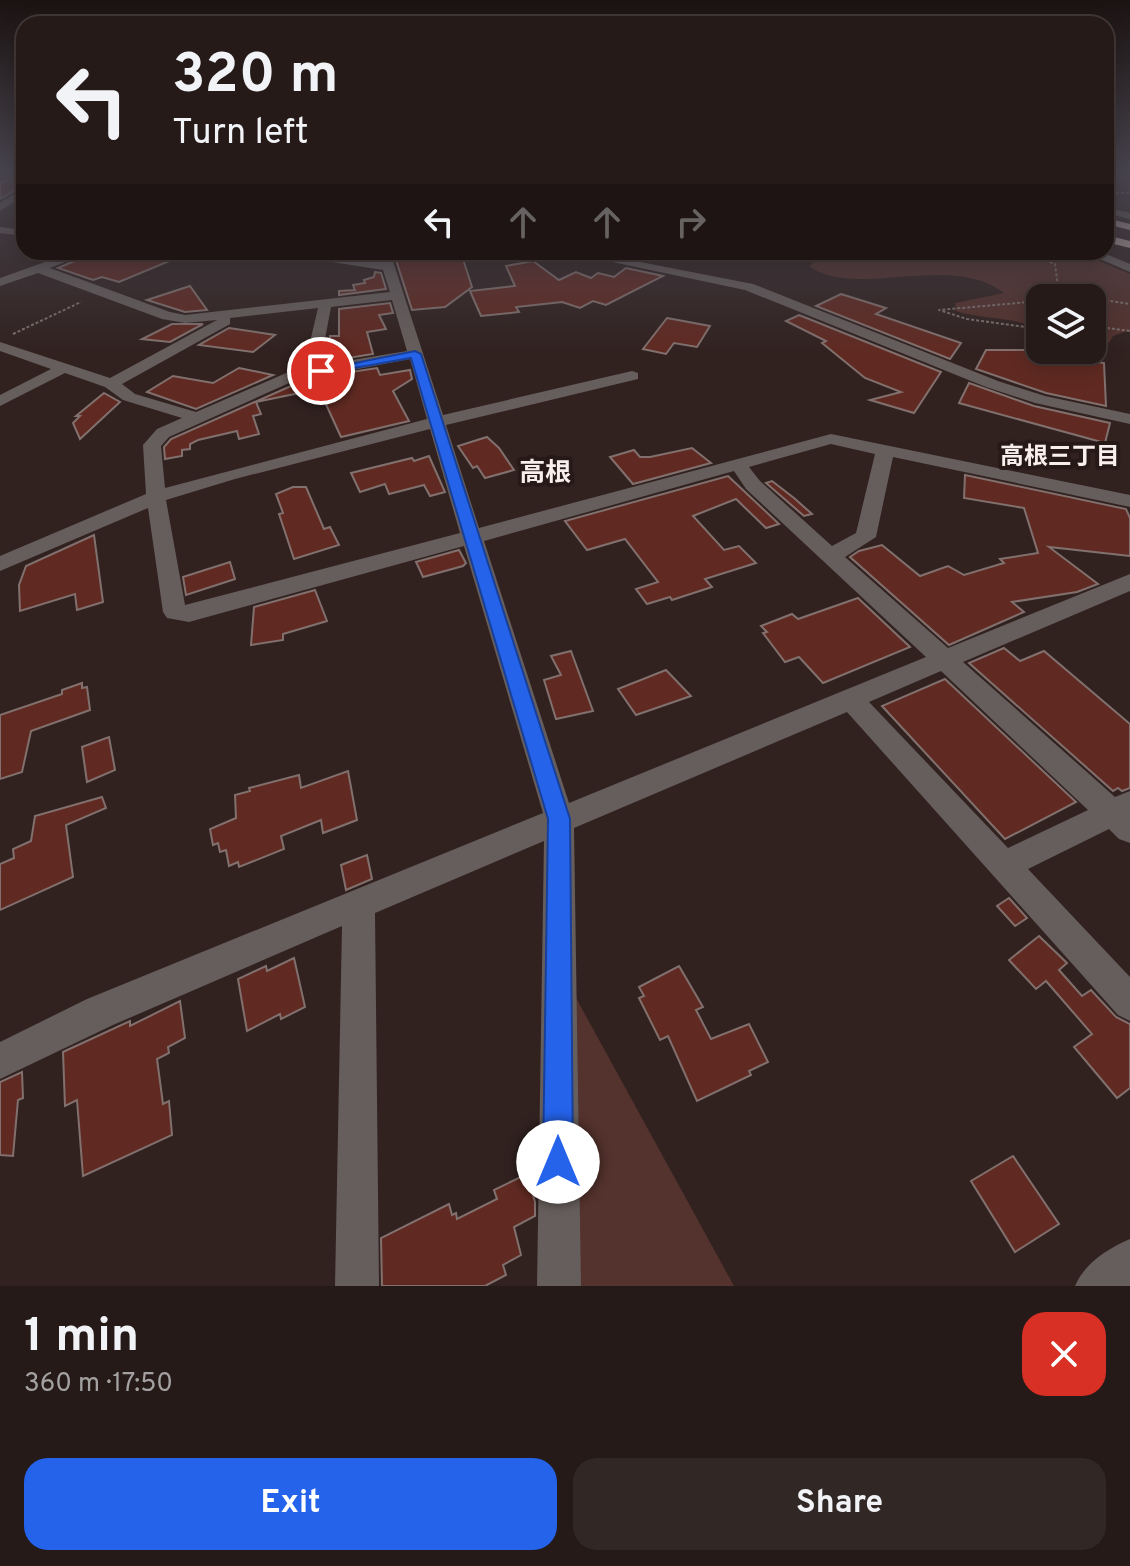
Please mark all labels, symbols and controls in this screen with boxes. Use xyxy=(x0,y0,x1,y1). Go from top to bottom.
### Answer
text: 320 m xyxy=(172,42,339,112)
icon: left xyxy=(40,48,144,152)
text: Turn left xyxy=(172,111,309,157)
icon: left xyxy=(417,200,461,244)
icon: ahead xyxy=(501,200,545,244)
icon: ahead xyxy=(585,200,629,244)
icon: right xyxy=(669,200,713,244)
map controls xyxy=(1026,284,1106,364)
button: layers xyxy=(1026,284,1106,364)
pin xyxy=(287,337,355,405)
icon: arrive xyxy=(299,349,343,393)
district label: 高根三丁目 xyxy=(1000,443,1120,473)
district label: 高根 xyxy=(519,458,571,491)
position arrow xyxy=(516,1120,600,1204)
text: 1 min xyxy=(24,1308,139,1368)
button: close xyxy=(1022,1312,1106,1396)
text: 360 m · 17:50 xyxy=(24,1368,173,1401)
button: Exit xyxy=(24,1458,557,1550)
button: Share xyxy=(573,1458,1106,1550)

